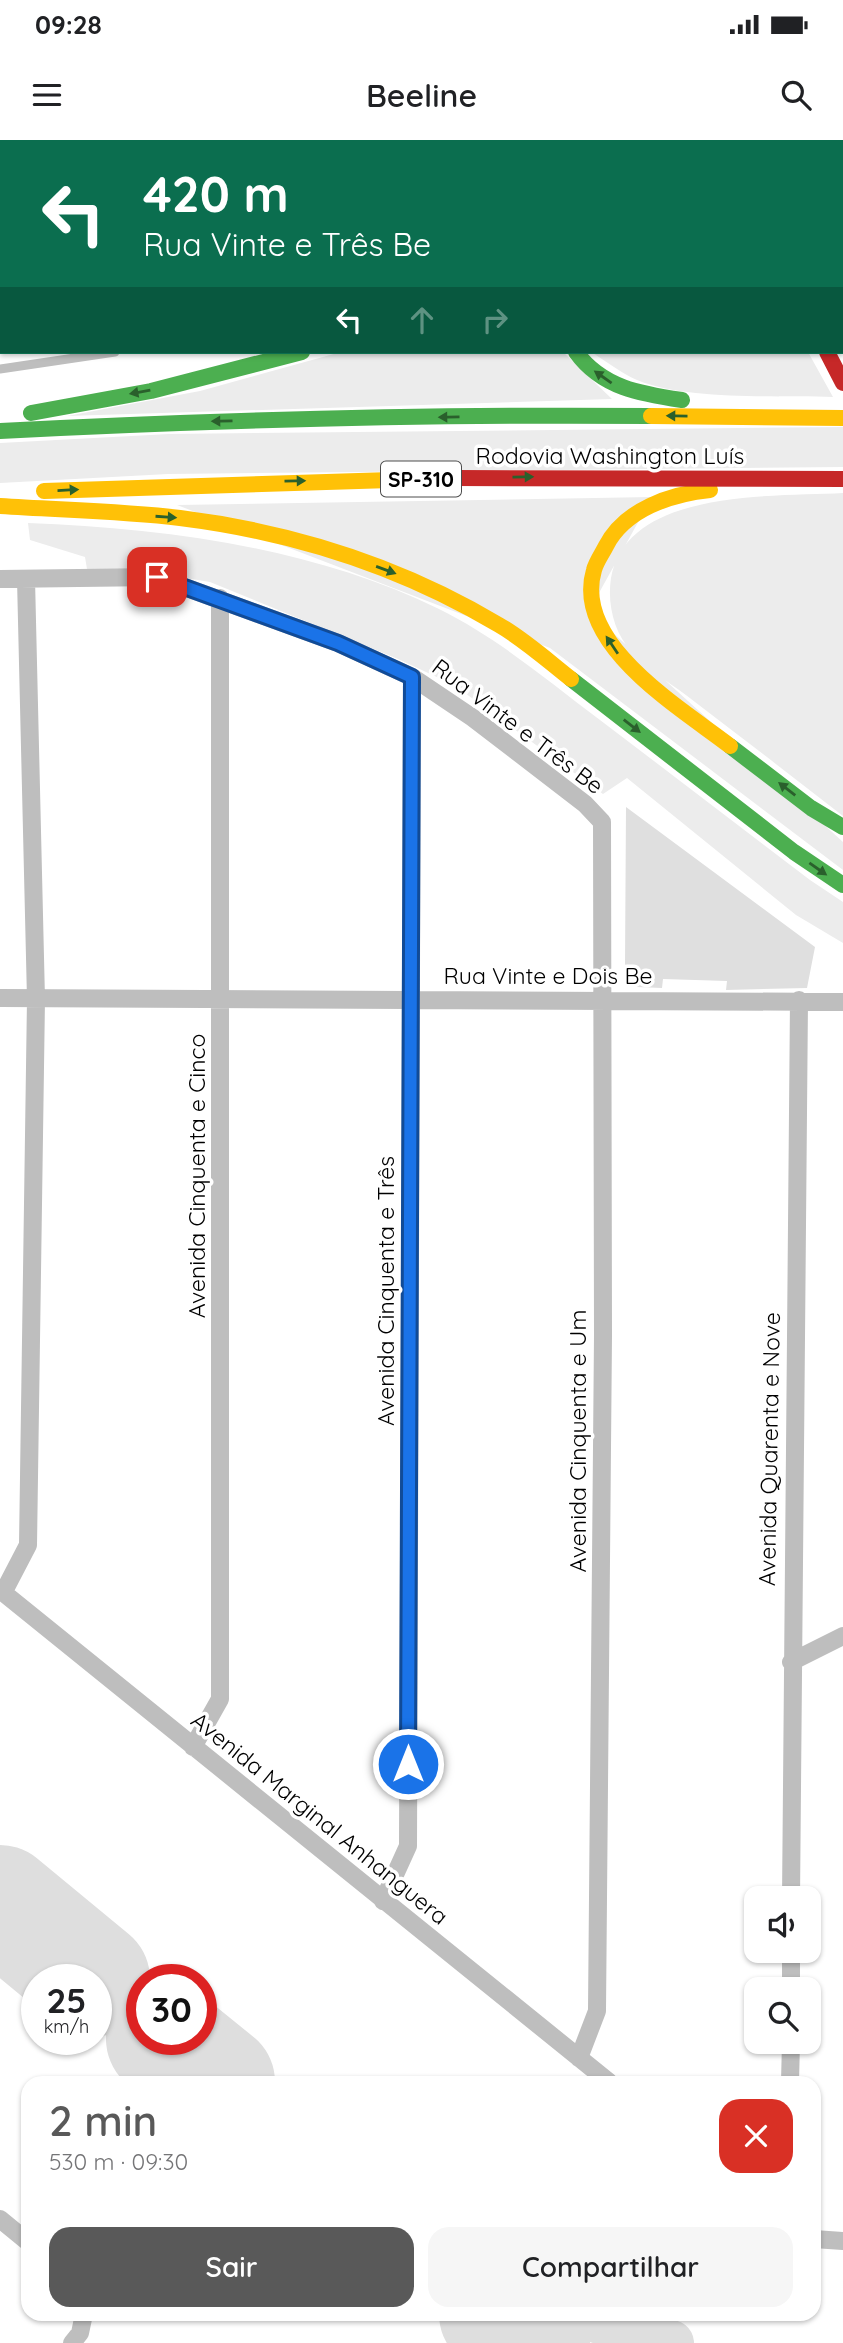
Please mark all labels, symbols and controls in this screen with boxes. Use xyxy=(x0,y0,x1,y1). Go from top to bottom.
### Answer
text: 09:28 xyxy=(35,8,102,41)
text: Beeline xyxy=(366,75,477,115)
icon: menu xyxy=(28,76,66,114)
icon: search xyxy=(777,76,815,114)
text: 420 m xyxy=(143,163,289,224)
icon: left xyxy=(28,168,119,259)
text: Rua Vinte e Três Be xyxy=(143,224,431,264)
icon: left xyxy=(330,301,368,339)
icon: ahead xyxy=(403,301,441,339)
icon: right xyxy=(476,301,514,339)
one-way arrow xyxy=(594,370,612,384)
one-way arrow xyxy=(129,387,151,398)
one-way arrow xyxy=(438,411,460,422)
one-way arrow xyxy=(666,411,688,422)
one-way arrow xyxy=(211,416,233,427)
street label: Rodovia Washington Luís xyxy=(476,441,744,470)
road number: SP-310 xyxy=(381,462,461,496)
one-way arrow xyxy=(512,471,534,483)
one-way arrow xyxy=(285,476,307,487)
one-way arrow xyxy=(57,484,79,495)
one-way arrow xyxy=(155,512,177,523)
pin xyxy=(127,547,187,607)
icon: arrive xyxy=(138,558,176,596)
one-way arrow xyxy=(376,565,397,576)
one-way arrow xyxy=(605,636,619,654)
street label: Rua Vinte e Três Be xyxy=(427,652,609,800)
one-way arrow xyxy=(623,719,641,734)
one-way arrow xyxy=(778,782,796,797)
one-way arrow xyxy=(809,862,827,876)
street label: Rua Vinte e Dois Be xyxy=(444,961,652,990)
street label: Avenida Cinquenta e Cinco xyxy=(182,1034,211,1318)
street label: Avenida Cinquenta e Três xyxy=(371,1156,400,1426)
street label: Avenida Cinquenta e Um xyxy=(563,1310,592,1572)
street label: Avenida Quarenta e Nove xyxy=(752,1312,786,1586)
street label: Avenida Marginal Anhanguera xyxy=(186,1705,454,1931)
position arrow xyxy=(371,1727,445,1801)
map controls xyxy=(744,1886,821,2054)
button: sound xyxy=(744,1886,821,1963)
speed limit sign: 30 xyxy=(126,1964,217,2055)
button: search xyxy=(744,1977,821,2054)
text: 25 xyxy=(46,1978,87,2022)
text: km/h xyxy=(44,2015,89,2038)
text: 2 min xyxy=(49,2094,157,2147)
button: close xyxy=(719,2099,793,2173)
text: 530 m · 09:30 xyxy=(49,2147,188,2176)
button: Sair xyxy=(49,2227,414,2307)
button: Compartilhar xyxy=(428,2227,793,2307)

